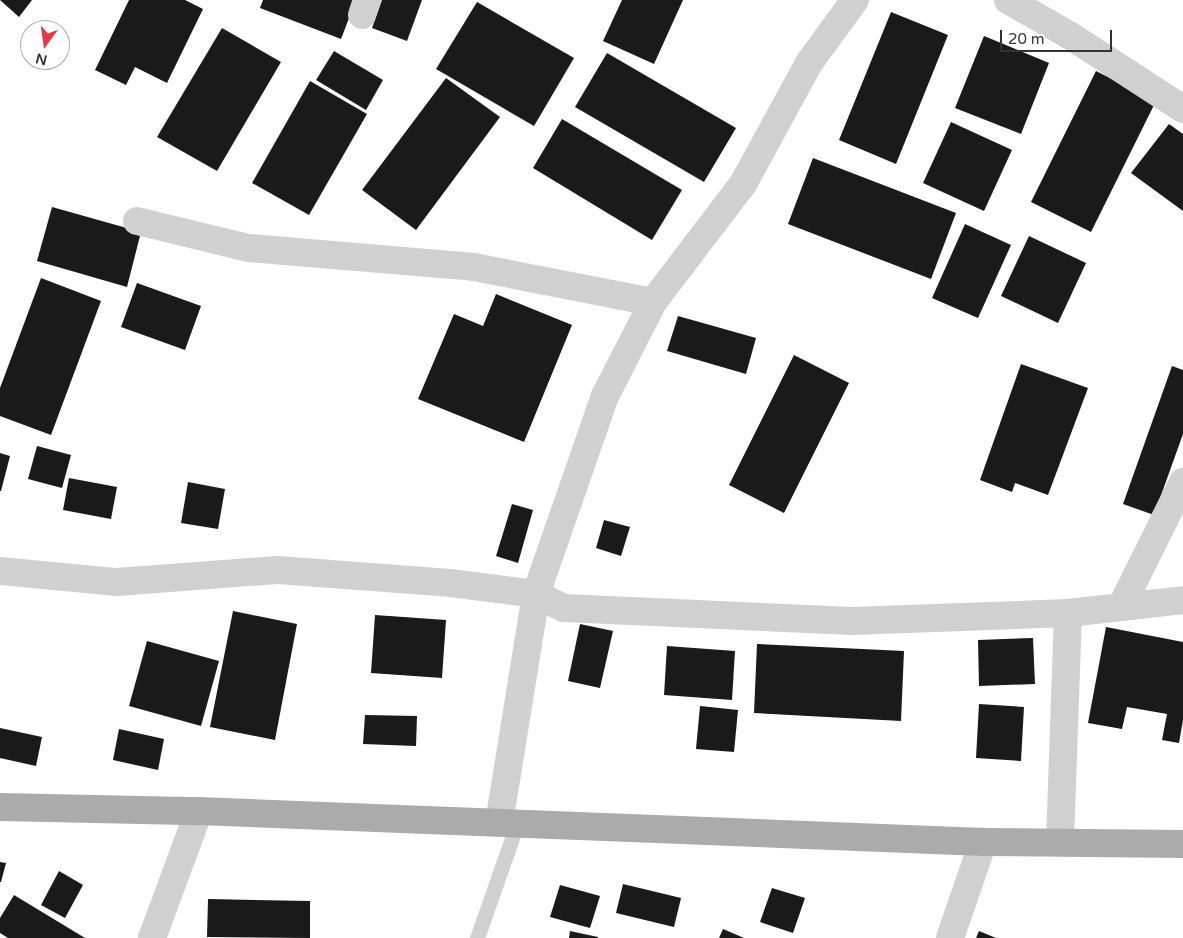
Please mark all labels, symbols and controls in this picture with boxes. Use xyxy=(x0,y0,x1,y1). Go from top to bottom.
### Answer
north arrow xyxy=(20,20,70,70)
scale bar xyxy=(1003,20,1116,52)
text: 20 m xyxy=(1008,30,1045,48)
text: N xyxy=(34,49,49,69)

